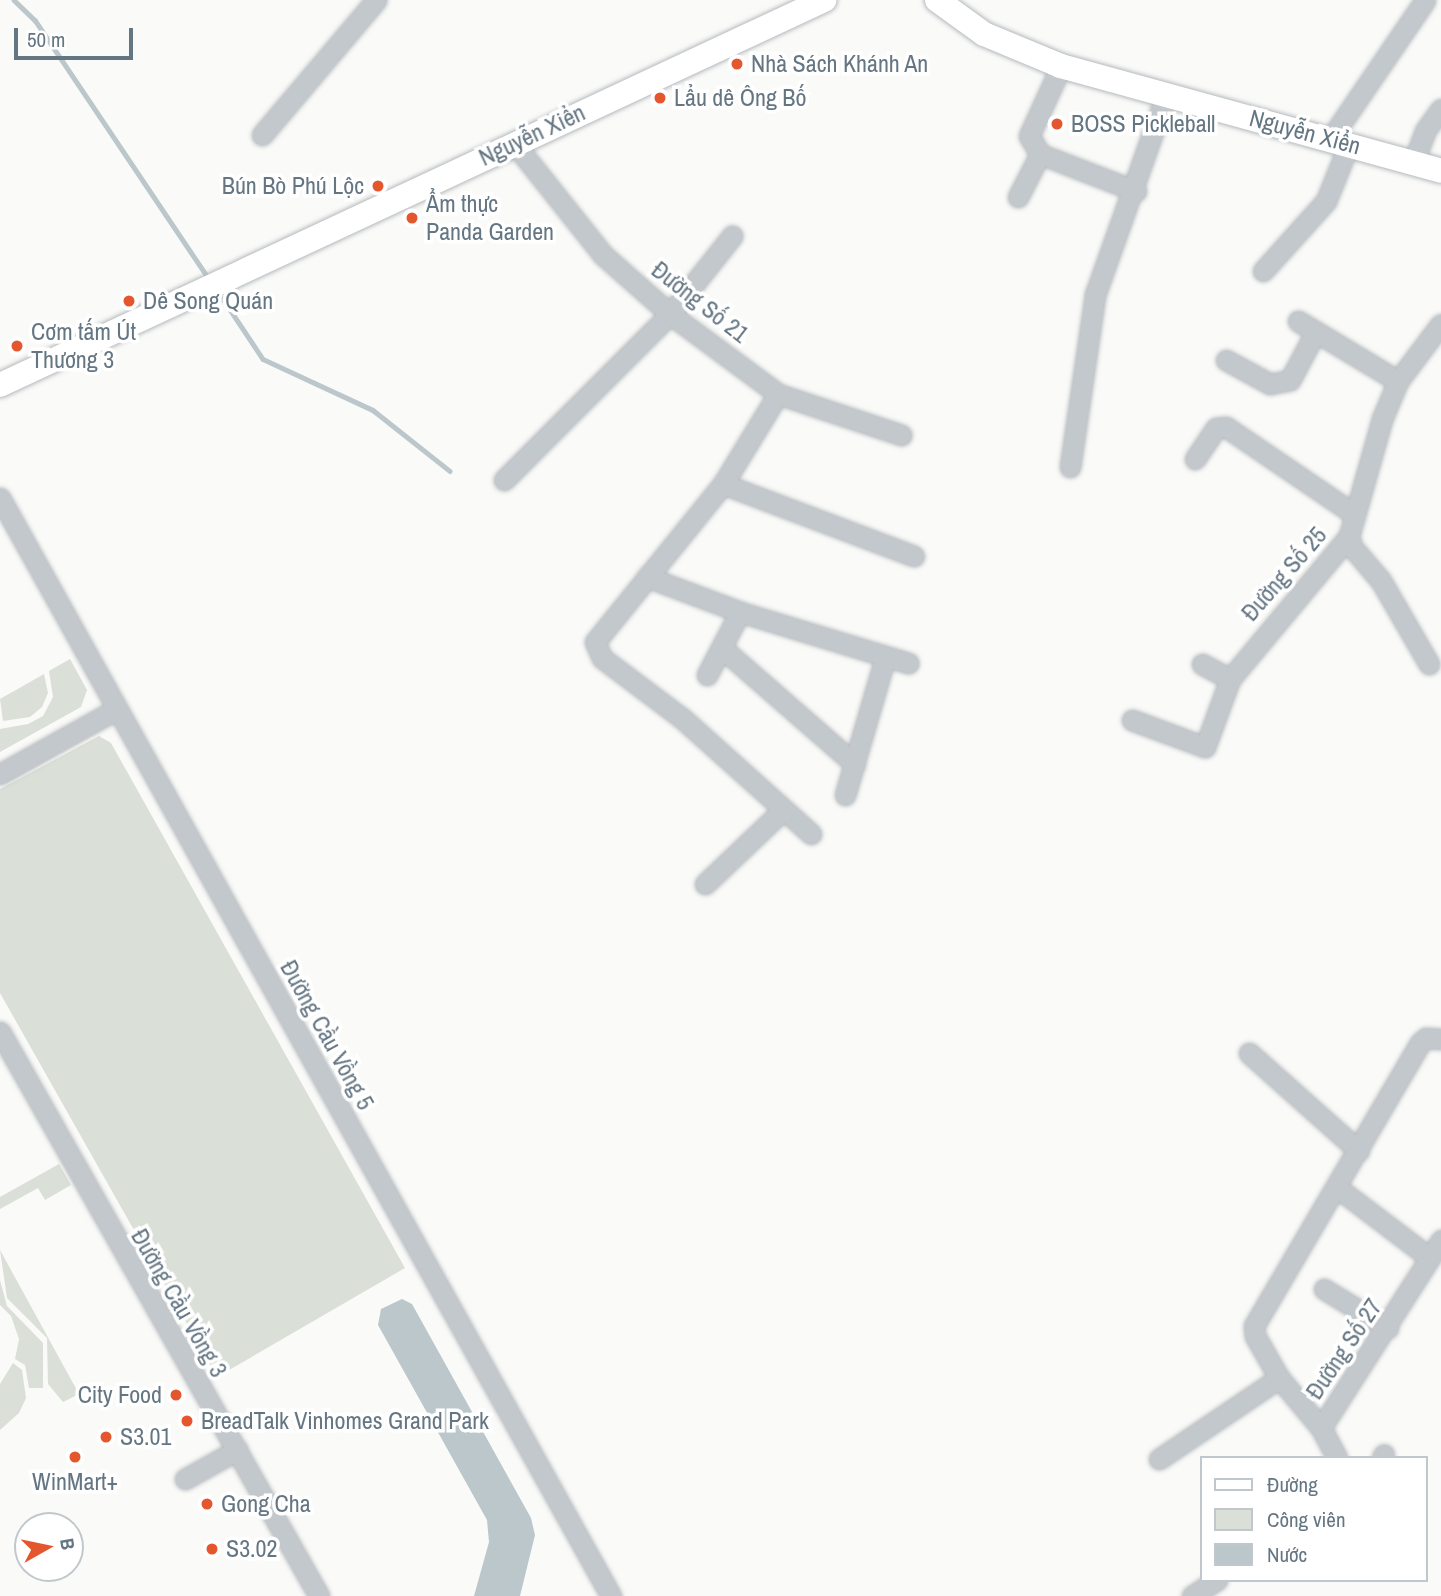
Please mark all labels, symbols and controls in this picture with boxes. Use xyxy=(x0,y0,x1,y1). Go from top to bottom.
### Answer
scale bar xyxy=(18,14,136,58)
text: 50 m xyxy=(27,25,65,54)
place label: Nhà Sách Khánh An xyxy=(751,50,929,78)
marker: Nhà Sách Khánh An xyxy=(729,56,745,72)
place label: Lẩu dê Ông Bố xyxy=(674,84,806,112)
marker: Lẩu dê Ông Bố xyxy=(652,90,668,106)
street label: Nguyễn Xiển xyxy=(474,98,590,172)
street label: Nguyễn Xiển xyxy=(1246,103,1364,161)
place label: BOSS Pickleball xyxy=(1071,110,1215,138)
marker: BOSS Pickleball xyxy=(1049,116,1065,132)
place label: Bún Bò Phú Lộc xyxy=(222,172,364,200)
marker: Bún Bò Phú Lộc xyxy=(370,178,386,194)
place label: Ẩm thực Panda Garden xyxy=(426,190,554,246)
marker: Ẩm thực Panda Garden xyxy=(404,210,420,226)
street label: Đường Số 21 xyxy=(646,255,754,349)
place label: Dê Song Quán xyxy=(143,287,273,315)
marker: Dê Song Quán xyxy=(121,293,137,309)
place label: Cơm tấm Út Thương 3 xyxy=(31,318,136,374)
marker: Cơm tấm Út Thương 3 xyxy=(9,338,25,354)
street label: Đường Số 25 xyxy=(1235,521,1333,627)
street label: Đường Cầu Vồng 5 xyxy=(274,955,380,1115)
street label: Đường Cầu Vồng 3 xyxy=(125,1224,233,1382)
street label: Đường Số 27 xyxy=(1300,1293,1388,1405)
place label: City Food xyxy=(78,1381,162,1409)
marker: City Food xyxy=(168,1387,184,1403)
place label: BreadTalk Vinhomes Grand Park xyxy=(201,1407,489,1435)
marker: BreadTalk Vinhomes Grand Park xyxy=(179,1413,195,1429)
place label: S3.01 xyxy=(120,1423,171,1451)
marker: S3.01 xyxy=(98,1429,114,1445)
marker: WinMart+ xyxy=(67,1449,83,1465)
legend xyxy=(1200,1456,1427,1582)
place label: WinMart+ xyxy=(32,1468,118,1496)
text: Đường xyxy=(1267,1470,1318,1499)
place label: Gong Cha xyxy=(221,1490,311,1518)
marker: Gong Cha xyxy=(199,1496,215,1512)
text: Công viên xyxy=(1267,1505,1346,1534)
north arrow xyxy=(14,1512,84,1582)
place label: S3.02 xyxy=(226,1535,277,1563)
text: B xyxy=(54,1536,81,1552)
text: Nước xyxy=(1267,1540,1307,1569)
marker: S3.02 xyxy=(204,1541,220,1557)

